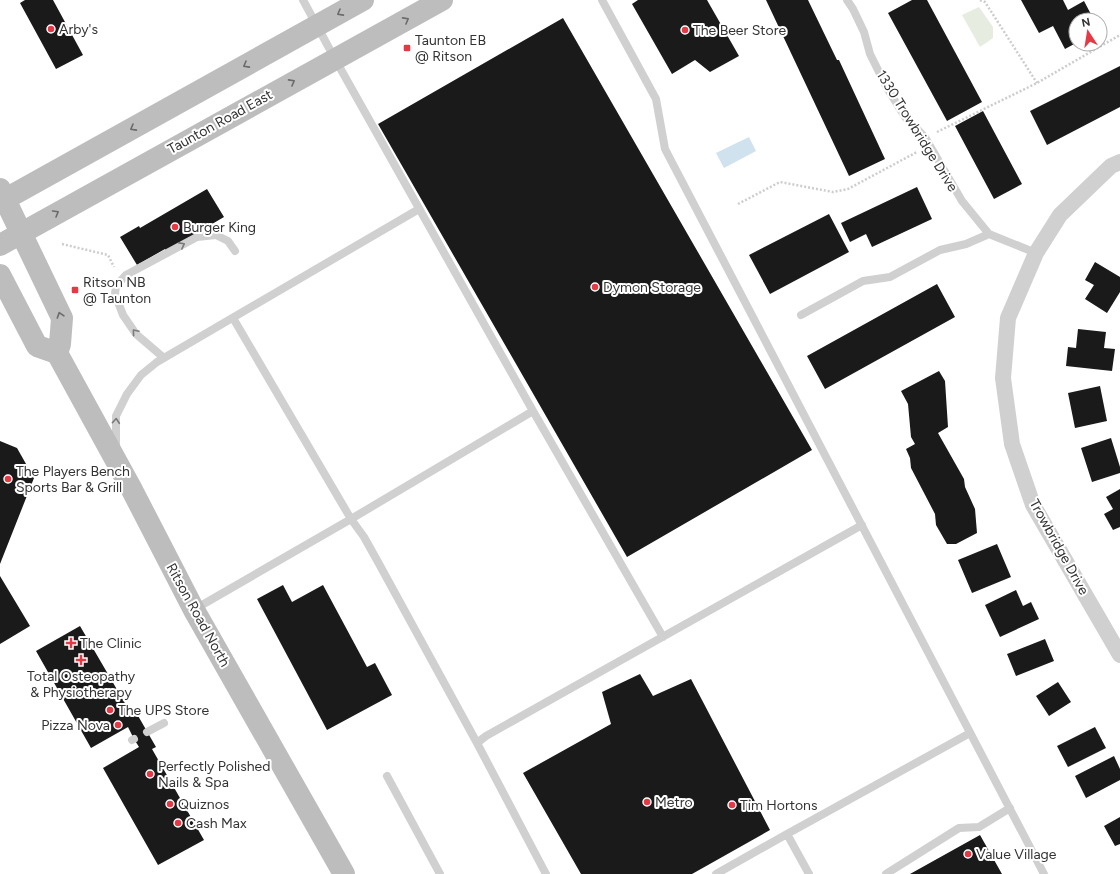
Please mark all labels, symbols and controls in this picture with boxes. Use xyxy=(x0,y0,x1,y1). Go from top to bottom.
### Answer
one-way arrow xyxy=(337,8,344,15)
north arrow xyxy=(1068,12,1108,52)
text: N xyxy=(1081,15,1092,30)
one-way arrow xyxy=(402,17,409,24)
place label: Arby's xyxy=(59,21,98,38)
place label: The Beer Store xyxy=(693,22,786,39)
marker: Arby's xyxy=(46,24,56,34)
marker: The Beer Store xyxy=(680,25,690,35)
place label: Taunton EB @ Ritson xyxy=(415,32,486,65)
marker: Taunton EB @ Ritson xyxy=(402,43,412,53)
one-way arrow xyxy=(243,60,250,68)
street label: 1330 Trowbridge Drive xyxy=(873,67,962,195)
one-way arrow xyxy=(288,80,295,87)
street label: Taunton Road East xyxy=(165,86,275,158)
one-way arrow xyxy=(130,124,137,131)
one-way arrow xyxy=(52,211,59,218)
place label: Burger King xyxy=(183,219,256,236)
marker: Burger King xyxy=(170,222,180,232)
one-way arrow xyxy=(178,242,185,250)
place label: Ritson NB @ Taunton xyxy=(83,274,151,307)
place label: Dymon Storage xyxy=(603,279,701,296)
marker: Dymon Storage xyxy=(590,282,600,292)
marker: Ritson NB @ Taunton xyxy=(70,285,80,295)
one-way arrow xyxy=(56,312,65,319)
one-way arrow xyxy=(133,329,140,336)
one-way arrow xyxy=(112,417,121,424)
place label: The Players Bench Sports Bar & Grill xyxy=(16,463,130,496)
marker: The Players Bench Sports Bar & Grill xyxy=(3,474,13,484)
street label: Trowbridge Drive xyxy=(1026,496,1092,598)
street label: Ritson Road North xyxy=(163,560,234,670)
place label: The Clinic xyxy=(80,635,142,652)
marker: The Clinic xyxy=(65,637,77,649)
marker: Total Osteopathy & Physiotherapy xyxy=(75,654,87,666)
place label: Total Osteopathy & Physiotherapy xyxy=(27,668,136,701)
place label: The UPS Store xyxy=(118,702,209,719)
marker: The UPS Store xyxy=(105,705,115,715)
place label: Pizza Nova xyxy=(41,717,110,734)
marker: Pizza Nova xyxy=(113,720,123,730)
place label: Perfectly Polished Nails & Spa xyxy=(158,758,270,791)
marker: Perfectly Polished Nails & Spa xyxy=(145,769,155,779)
place label: Metro xyxy=(655,794,693,811)
place label: Quiznos xyxy=(178,796,229,813)
marker: Metro xyxy=(642,797,652,807)
place label: Tim Hortons xyxy=(740,797,817,814)
marker: Quiznos xyxy=(165,799,175,809)
marker: Tim Hortons xyxy=(727,800,737,810)
place label: Cash Max xyxy=(186,815,247,832)
marker: Cash Max xyxy=(173,818,183,828)
place label: Value Village xyxy=(976,846,1057,863)
marker: Value Village xyxy=(963,849,973,859)

